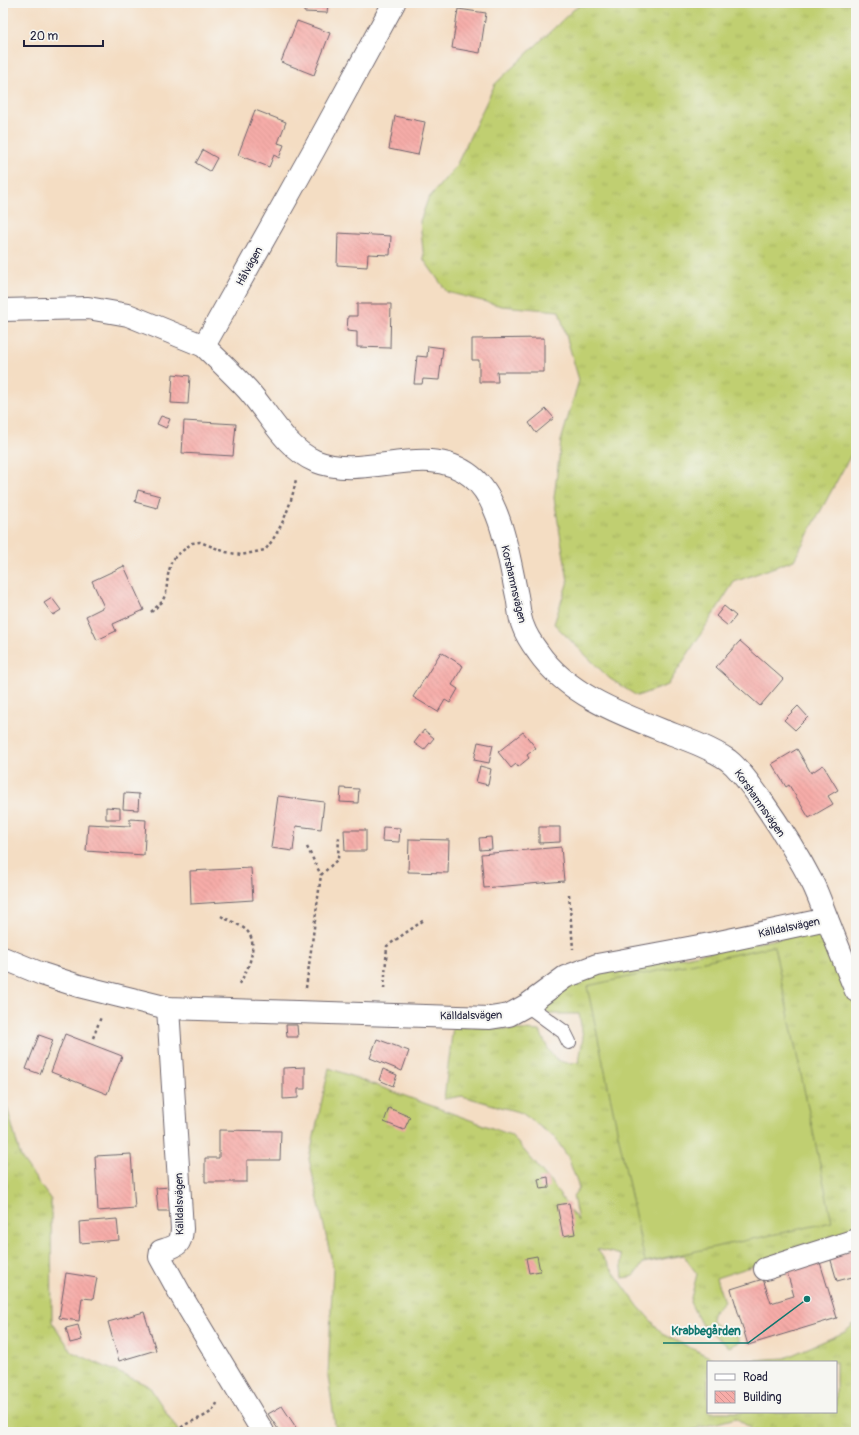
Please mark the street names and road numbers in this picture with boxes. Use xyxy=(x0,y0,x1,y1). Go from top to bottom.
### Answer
street label: Hålvägen xyxy=(233,245,265,288)
street label: Korshamnsvägen xyxy=(498,544,529,624)
street label: Korshamnsvägen xyxy=(731,767,788,840)
street label: Källdalsvägen xyxy=(757,915,821,940)
street label: Källdalsvägen xyxy=(440,1008,502,1023)
street label: Källdalsvägen xyxy=(172,1173,187,1235)

